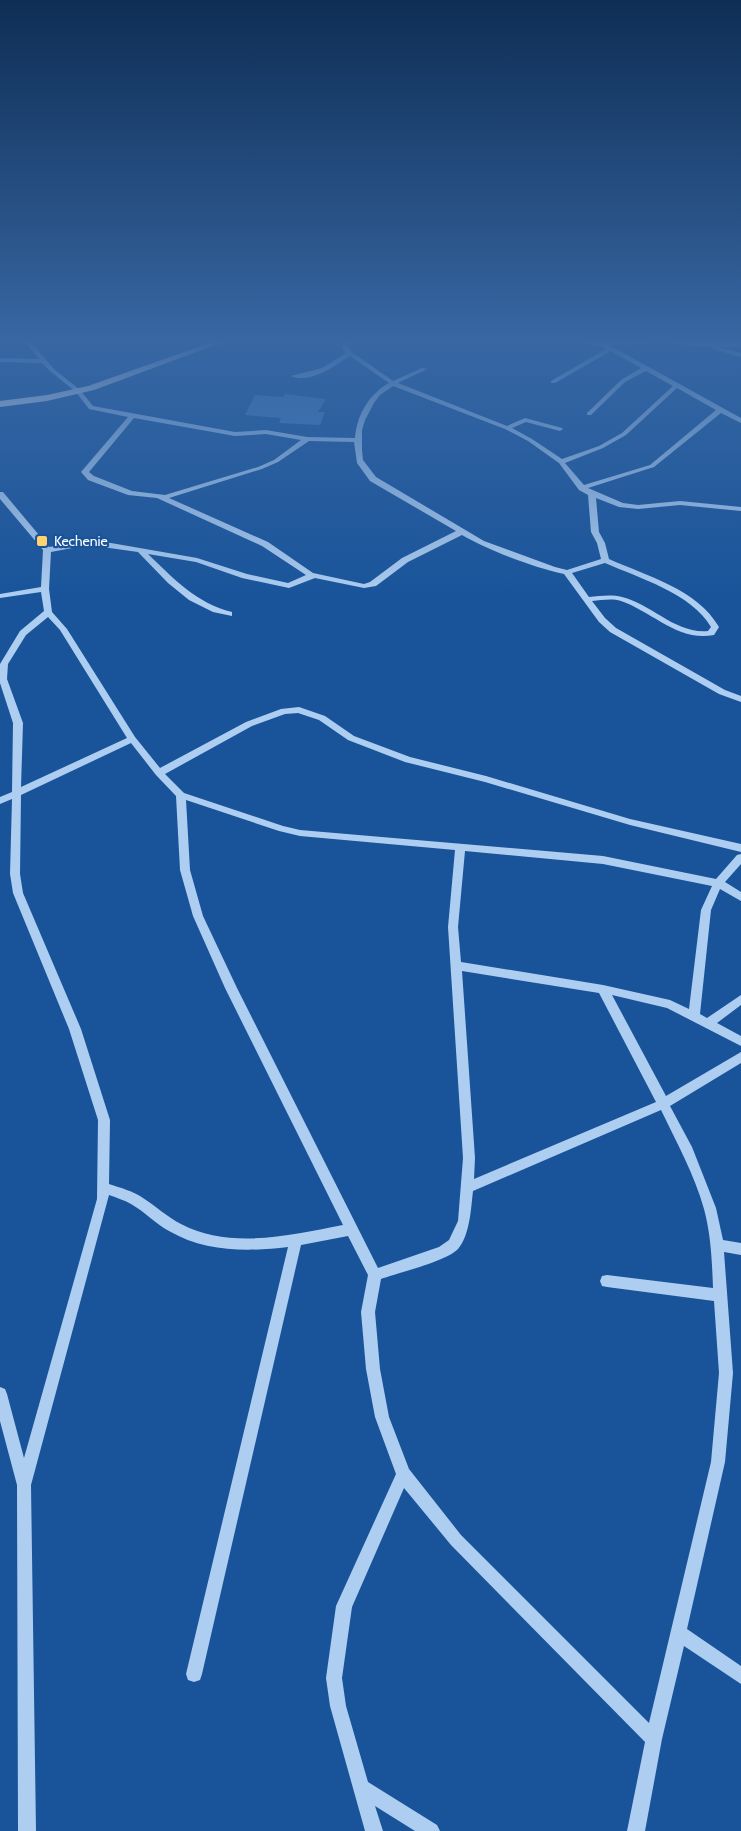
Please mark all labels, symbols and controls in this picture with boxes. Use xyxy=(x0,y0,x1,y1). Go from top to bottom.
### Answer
place label: Kechenie xyxy=(54,532,108,550)
marker: Kechenie xyxy=(35,534,49,548)

